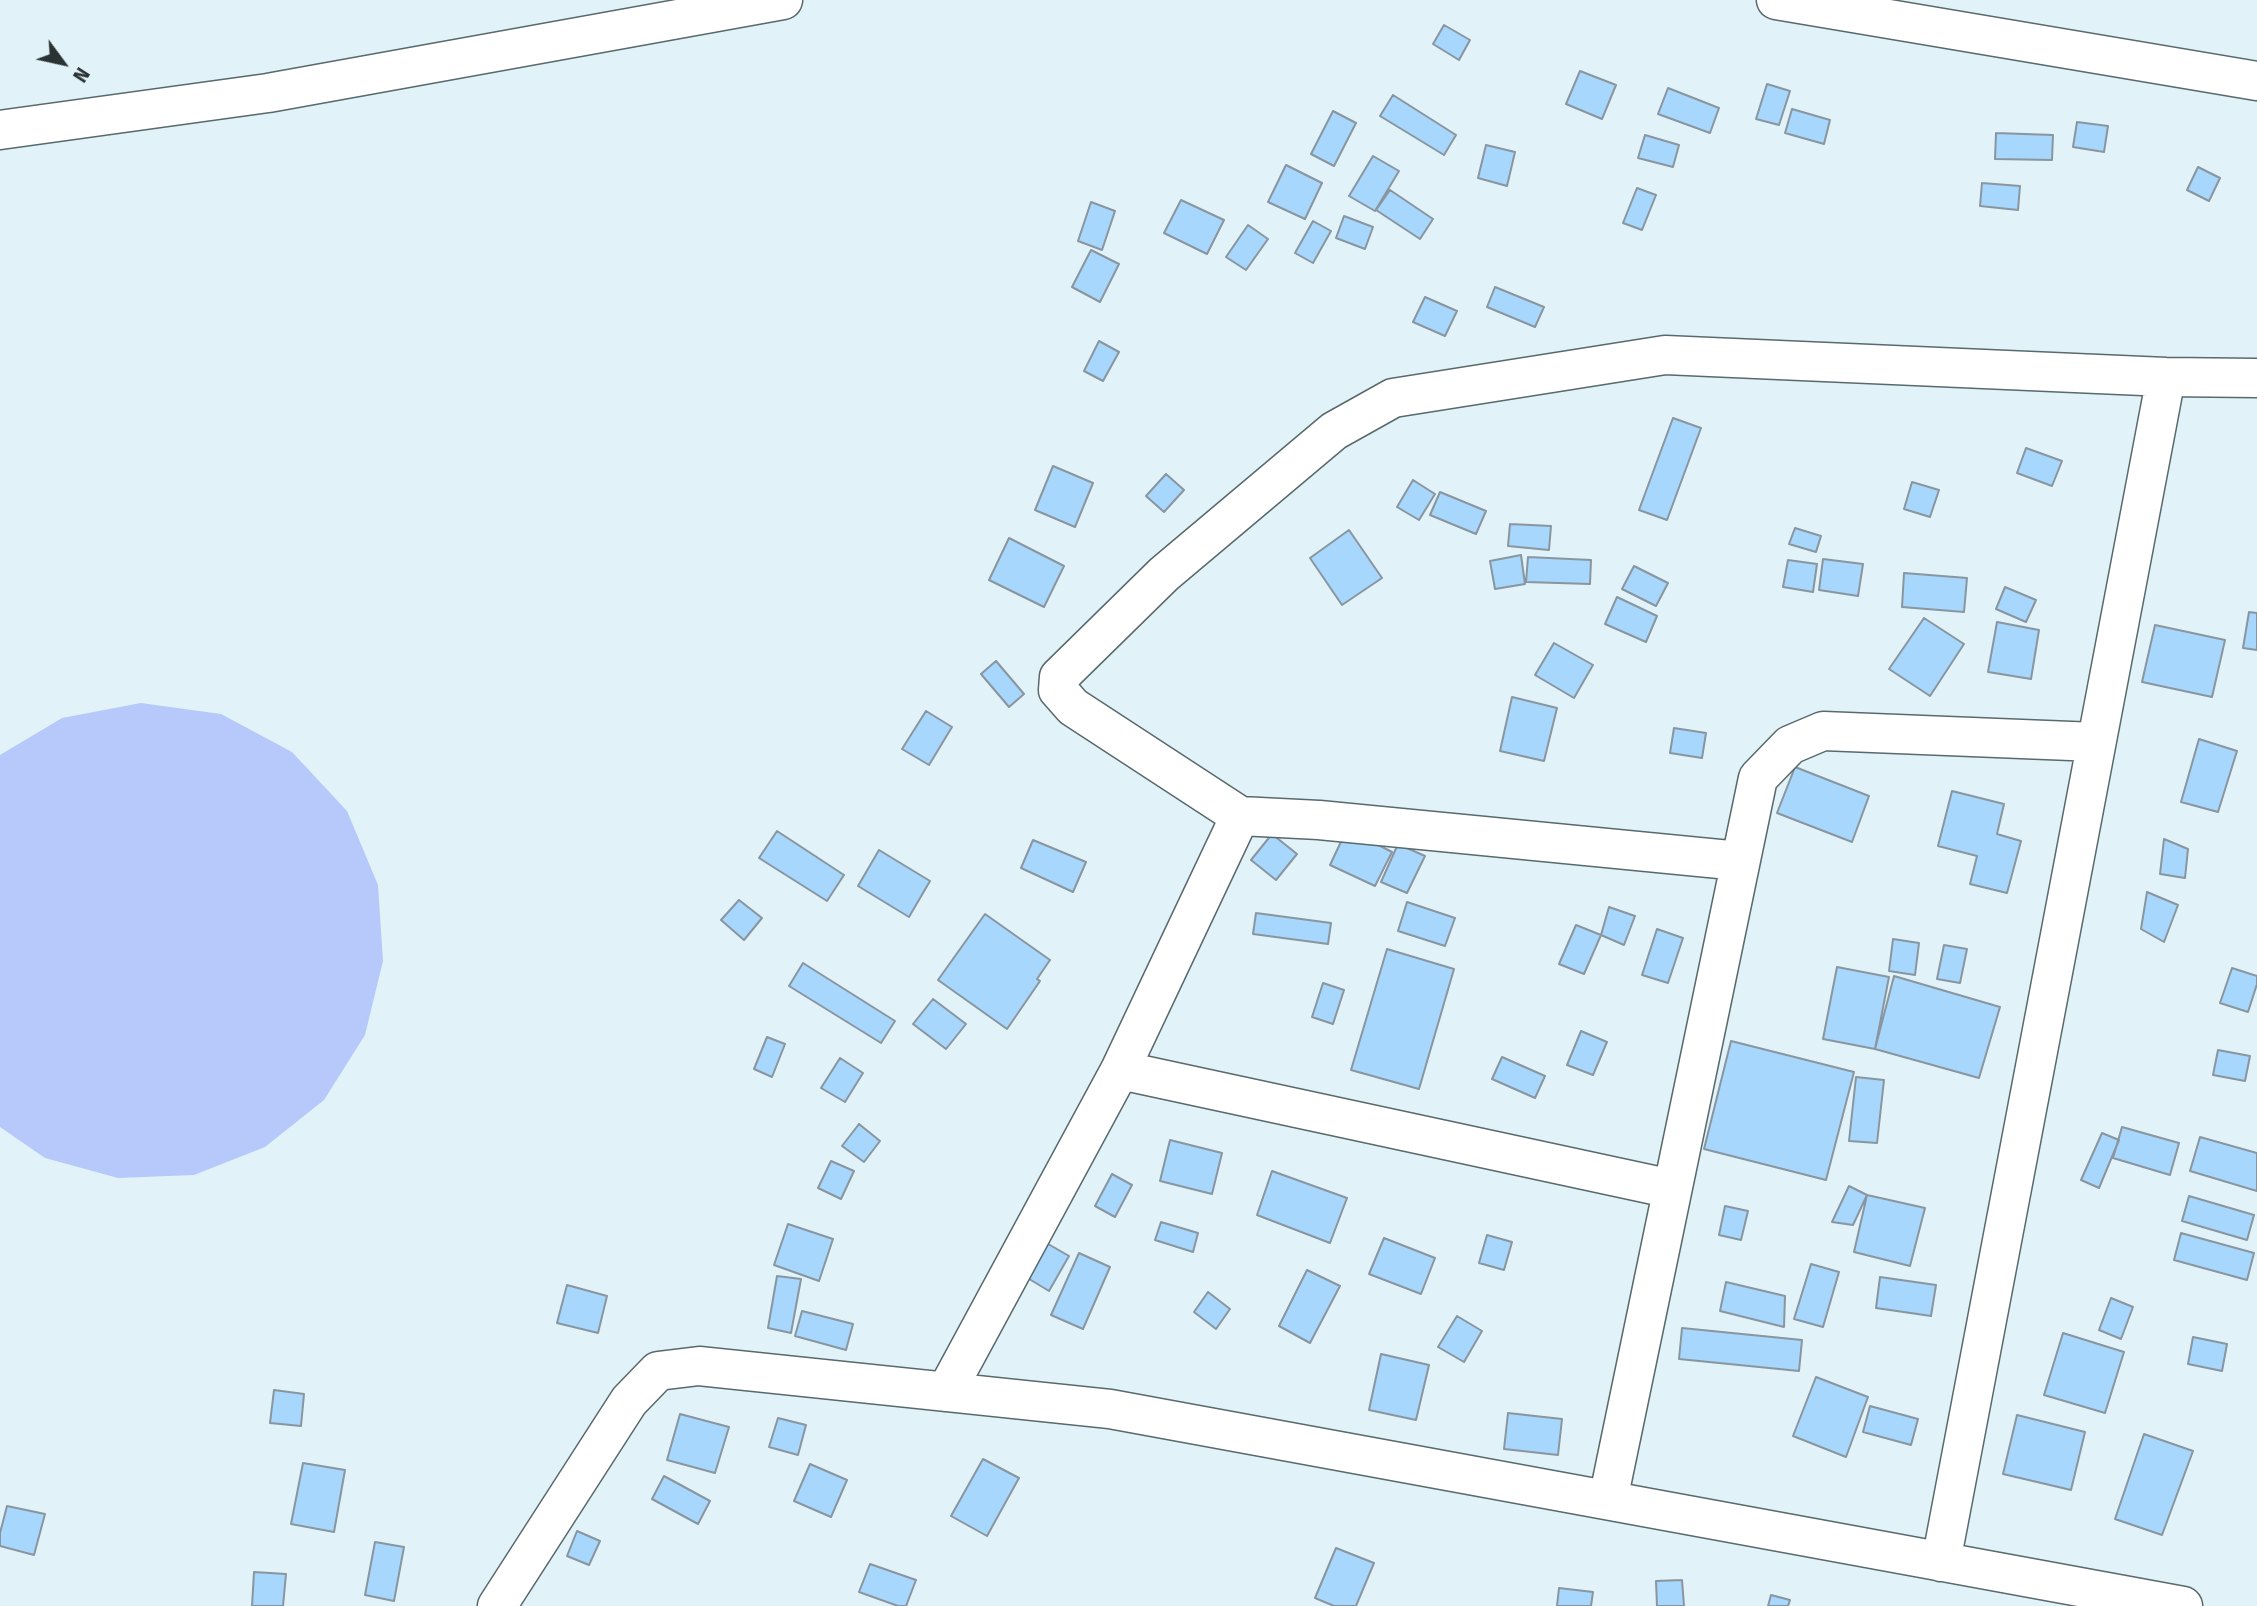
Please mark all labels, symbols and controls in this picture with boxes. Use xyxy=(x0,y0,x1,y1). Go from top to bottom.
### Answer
north arrow xyxy=(28,28,98,98)
text: N xyxy=(68,63,94,86)

